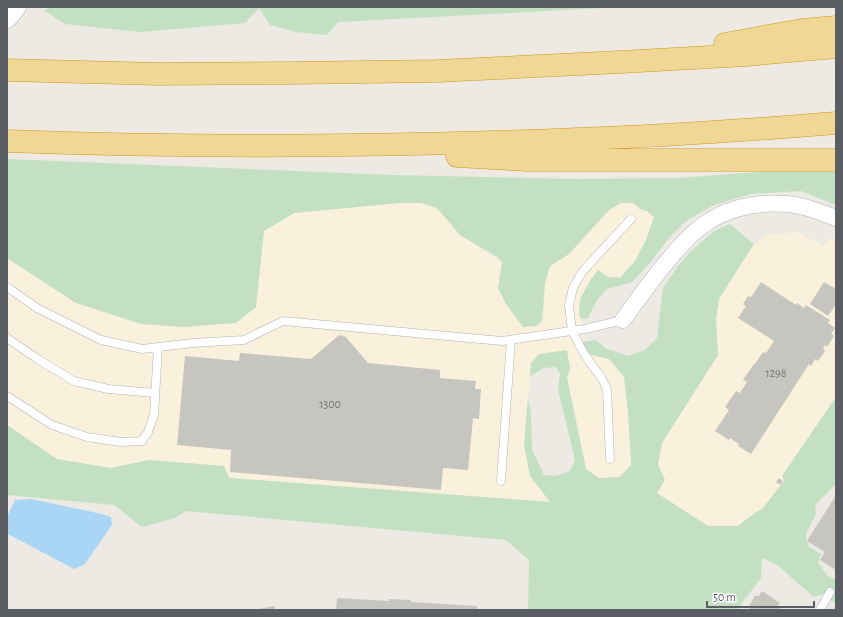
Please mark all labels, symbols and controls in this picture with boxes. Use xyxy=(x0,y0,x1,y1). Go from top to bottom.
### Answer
house number: 1298 xyxy=(766,367,787,379)
house number: 1300 xyxy=(319,398,341,410)
scale bar xyxy=(707,583,814,609)
text: 50 m xyxy=(713,591,736,603)

